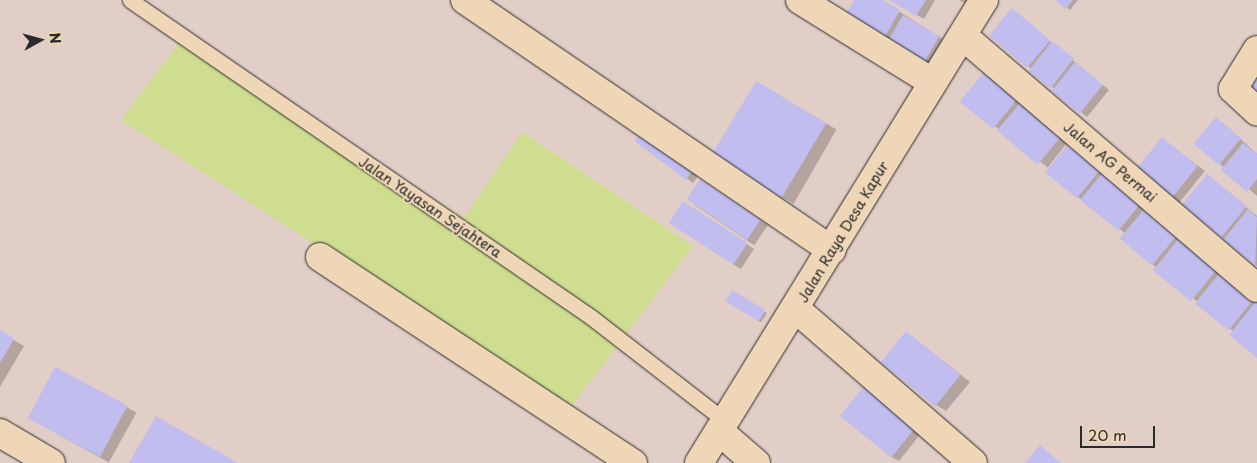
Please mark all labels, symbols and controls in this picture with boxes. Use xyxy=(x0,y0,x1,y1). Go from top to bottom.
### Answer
north arrow xyxy=(15,15,65,65)
text: N xyxy=(44,31,66,45)
street label: Jalan AG Permai xyxy=(1060,118,1160,206)
street label: Jalan Yayasan Sejahtera xyxy=(355,153,505,261)
street label: Jalan Raya Desa Kapur xyxy=(794,159,892,305)
scale bar xyxy=(1082,416,1157,448)
text: 20 m xyxy=(1088,423,1127,446)

